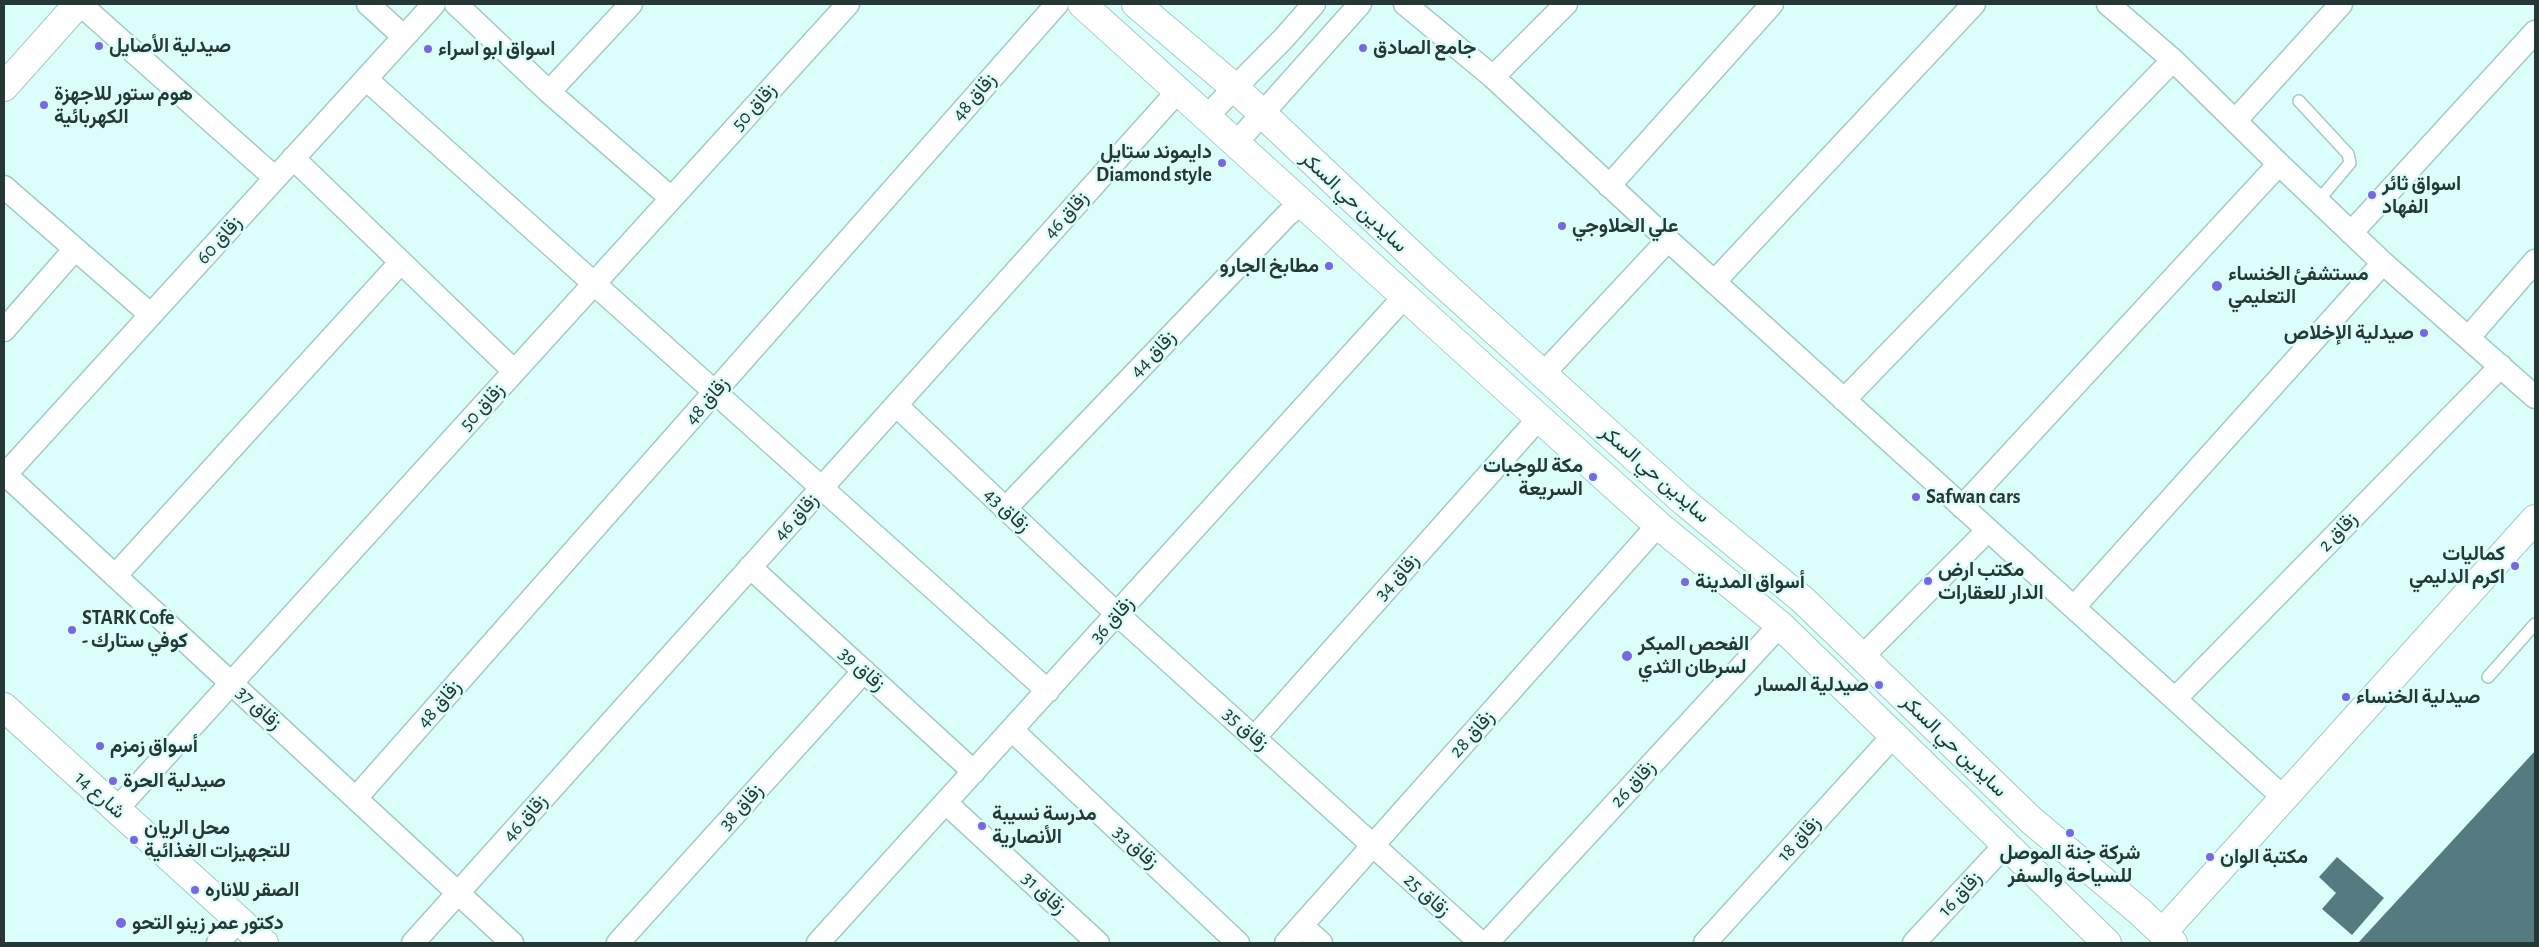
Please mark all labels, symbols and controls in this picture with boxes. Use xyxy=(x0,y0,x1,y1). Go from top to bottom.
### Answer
place label: صيدلية الأصايل xyxy=(109,34,231,58)
place label: جامع الصادق xyxy=(1373,36,1476,60)
place label: اسواق ابو اسراء xyxy=(438,37,555,61)
marker: صيدلية الأصايل xyxy=(93,40,105,52)
marker: جامع الصادق xyxy=(1357,42,1369,54)
marker: اسواق ابو اسراء xyxy=(422,43,434,55)
street label: زقاق 48 xyxy=(947,68,1001,126)
street label: زقاق 50 xyxy=(726,78,782,136)
place label: هوم ستور للاجهزة الكهربائية xyxy=(54,82,193,129)
marker: هوم ستور للاجهزة الكهربائية xyxy=(38,99,50,111)
place label: دايموند ستايل Diamond style xyxy=(1096,140,1212,187)
street label: سايدين حي السكر xyxy=(1296,146,1412,258)
marker: دايموند ستايل Diamond style xyxy=(1216,157,1228,169)
place label: اسواق ثائر الفهاد xyxy=(2382,172,2461,219)
street label: زقاق 46 xyxy=(1038,186,1094,244)
marker: اسواق ثائر الفهاد xyxy=(2366,189,2378,201)
street label: زقاق 60 xyxy=(191,211,247,269)
place label: علي الحلاوجي xyxy=(1572,214,1678,238)
marker: علي الحلاوجي xyxy=(1556,220,1568,232)
place label: مطابخ الجارو xyxy=(1219,254,1319,278)
marker: مطابخ الجارو xyxy=(1323,260,1335,272)
place label: مستشفئ الخنساء التعليمي xyxy=(2228,262,2369,309)
marker: مستشفئ الخنساء التعليمي xyxy=(2210,279,2224,293)
place label: صيدلية الإخلاص xyxy=(2284,321,2414,345)
street label: زقاق 44 xyxy=(1125,325,1181,383)
marker: صيدلية الإخلاص xyxy=(2418,327,2430,339)
street label: زقاق 48 xyxy=(680,372,734,430)
street label: زقاق 50 xyxy=(454,378,510,436)
street label: سايدين حي السكر xyxy=(1595,420,1715,528)
place label: مكة للوجبات السريعة xyxy=(1483,454,1583,501)
marker: مكة للوجبات السريعة xyxy=(1587,471,1599,483)
street label: زقاق 43 xyxy=(979,483,1035,537)
place label: Safwan cars xyxy=(1926,485,2021,509)
street label: زقاق 46 xyxy=(768,488,824,546)
marker: Safwan cars xyxy=(1910,491,1922,503)
street label: زقاق 2 xyxy=(2313,507,2363,557)
place label: كماليات اكرم الدليمي xyxy=(2409,542,2505,589)
street label: زقاق 34 xyxy=(1370,549,1424,605)
place label: مكتب ارض الدار للعقارات xyxy=(1938,558,2044,605)
marker: كماليات اكرم الدليمي xyxy=(2509,560,2521,572)
place label: أسواق المدينة xyxy=(1695,570,1805,594)
marker: مكتب ارض الدار للعقارات xyxy=(1922,575,1934,587)
marker: أسواق المدينة xyxy=(1679,576,1691,588)
street label: زقاق 36 xyxy=(1085,592,1139,648)
place label: STARK Cofe - كوفي ستارك xyxy=(82,606,188,653)
marker: STARK Cofe - كوفي ستارك xyxy=(66,624,78,636)
place label: الفحص المبكر لسرطان الثدي xyxy=(1638,632,1749,679)
street label: زقاق 39 xyxy=(834,642,890,696)
marker: الفحص المبكر لسرطان الثدي xyxy=(1620,649,1634,663)
place label: صيدلية المسار xyxy=(1755,673,1869,697)
street label: زقاق 48 xyxy=(412,675,466,733)
marker: صيدلية المسار xyxy=(1873,679,1885,691)
street label: زقاق 37 xyxy=(231,681,287,735)
place label: صيدلية الخنساء xyxy=(2356,685,2481,709)
street label: سايدين حي السكر xyxy=(1896,690,2012,802)
marker: صيدلية الخنساء xyxy=(2340,691,2352,703)
street label: زقاق 35 xyxy=(1218,702,1274,756)
street label: زقاق 28 xyxy=(1444,705,1500,763)
place label: أسواق زمزم xyxy=(110,734,198,758)
marker: أسواق زمزم xyxy=(94,740,106,752)
street label: زقاق 26 xyxy=(1605,756,1661,812)
street label: شارع 14 xyxy=(70,766,130,824)
place label: صيدلية الحرة xyxy=(123,769,226,793)
marker: صيدلية الحرة xyxy=(107,775,119,787)
street label: زقاق 38 xyxy=(714,779,768,835)
street label: زقاق 46 xyxy=(497,789,553,847)
place label: مدرسة نسيبة الأنصارية xyxy=(992,802,1097,849)
street label: زقاق 18 xyxy=(1772,811,1826,867)
place label: محل الريان للتجهيزات الغذائية xyxy=(144,816,291,863)
marker: مدرسة نسيبة الأنصارية xyxy=(976,820,988,832)
street label: زقاق 33 xyxy=(1108,820,1164,874)
marker: شركة جنة الموصل للسياحة والسفر xyxy=(2064,827,2076,839)
marker: محل الريان للتجهيزات الغذائية xyxy=(128,834,140,846)
place label: شركة جنة الموصل للسياحة والسفر xyxy=(2000,841,2140,888)
place label: مكتبة الوان xyxy=(2220,845,2308,869)
marker: مكتبة الوان xyxy=(2204,851,2216,863)
street label: زقاق 31 xyxy=(1017,866,1071,920)
street label: زقاق 16 xyxy=(1933,866,1987,922)
street label: زقاق 25 xyxy=(1399,868,1455,922)
place label: الصقر للاناره xyxy=(205,878,299,902)
marker: الصقر للاناره xyxy=(189,884,201,896)
place label: دكتور عمر زينو التحو xyxy=(132,911,284,935)
marker: دكتور عمر زينو التحو xyxy=(114,916,128,930)

